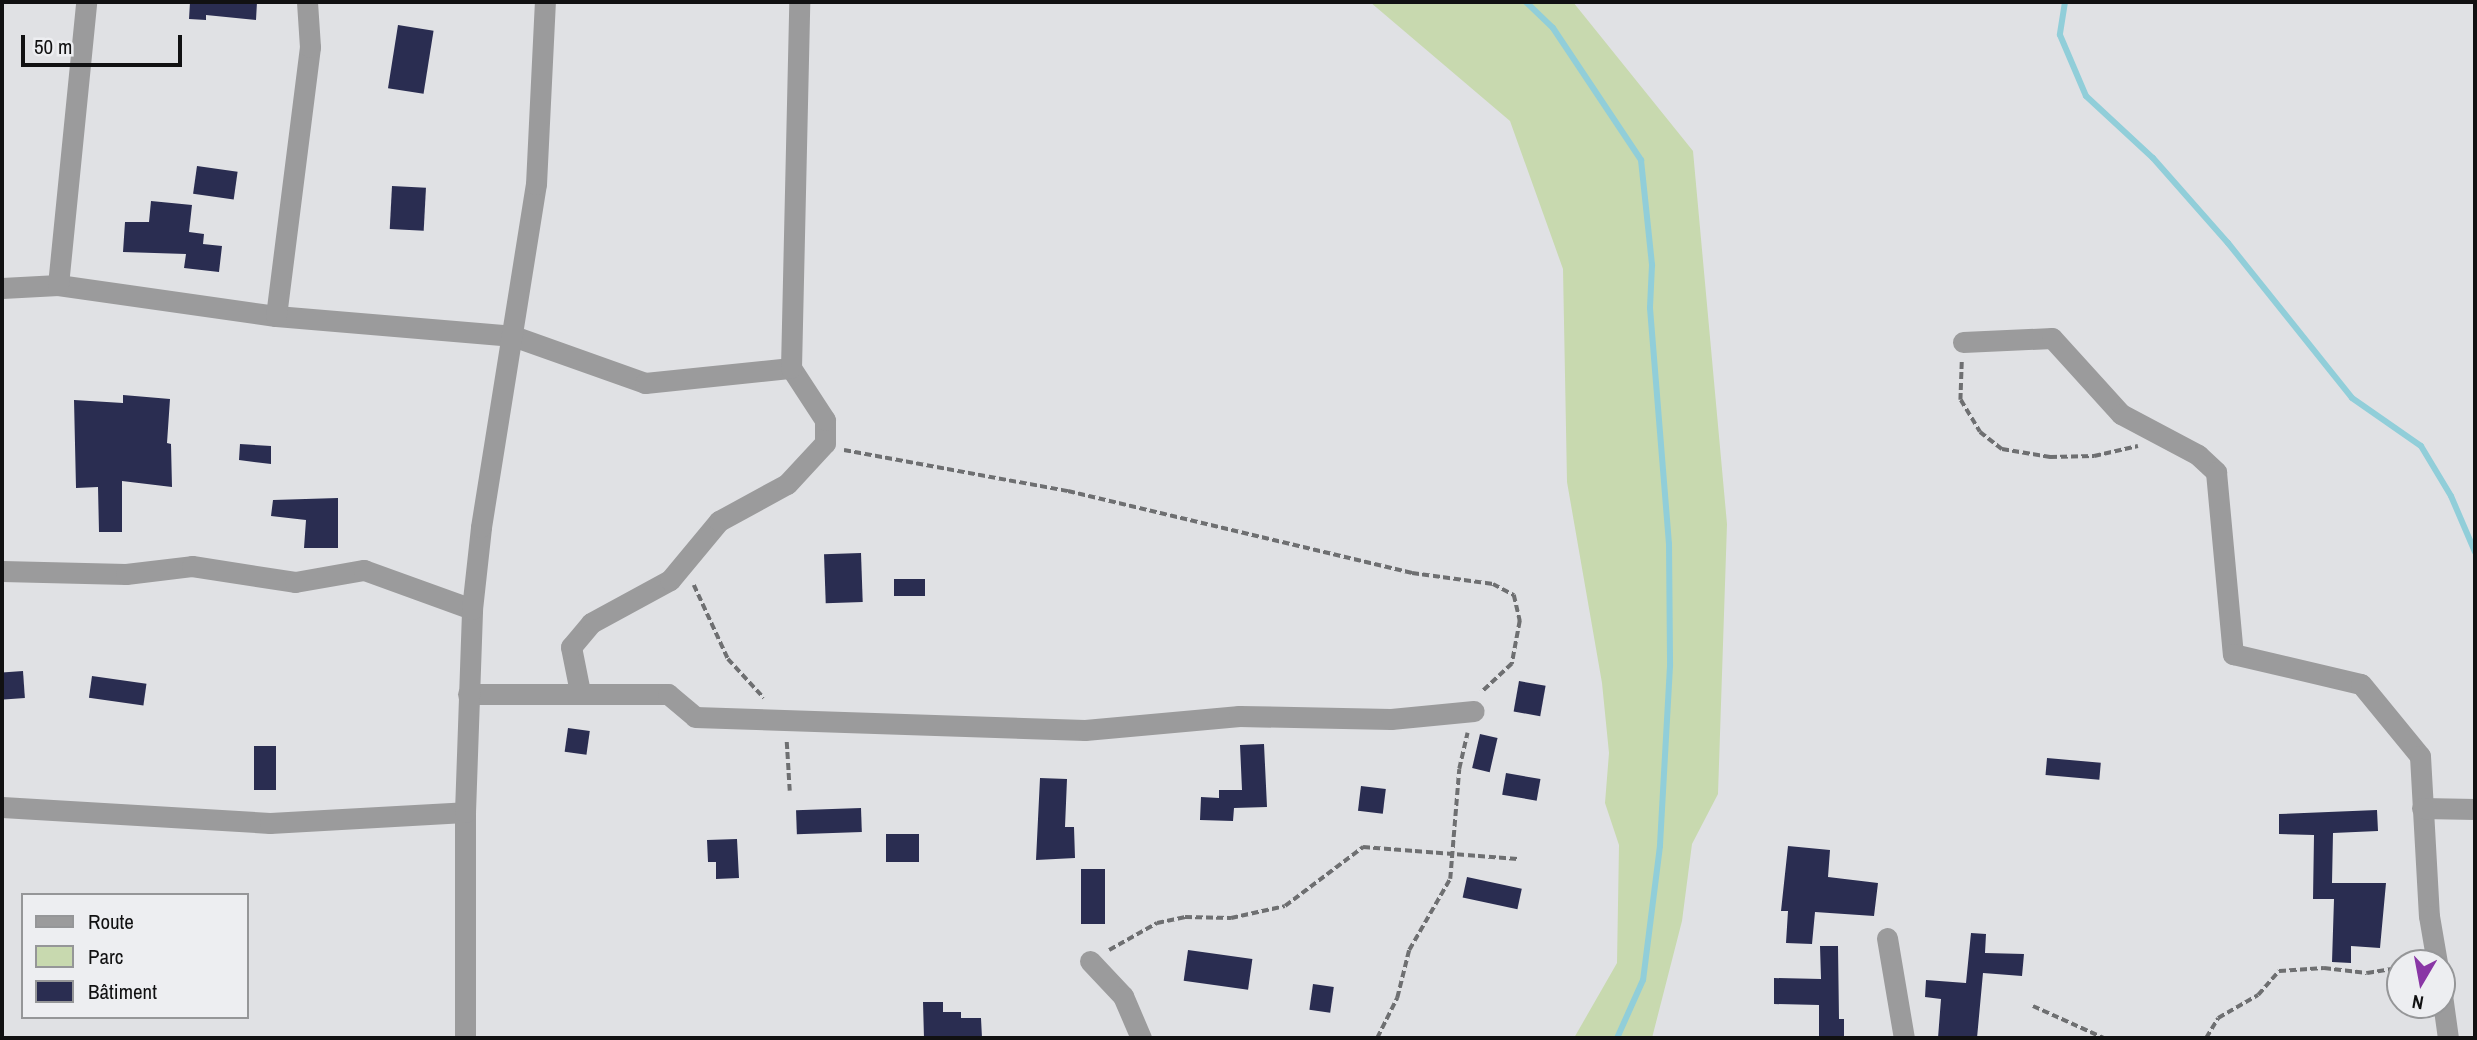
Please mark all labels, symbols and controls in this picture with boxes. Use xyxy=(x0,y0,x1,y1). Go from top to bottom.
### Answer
scale bar xyxy=(24,21,186,65)
text: 50 m xyxy=(34,32,72,61)
legend xyxy=(21,893,248,1019)
text: Route xyxy=(88,907,134,936)
text: Parc xyxy=(88,942,123,971)
north arrow xyxy=(2386,949,2456,1019)
text: Bâtiment xyxy=(88,977,157,1006)
text: N xyxy=(2410,989,2425,1016)

